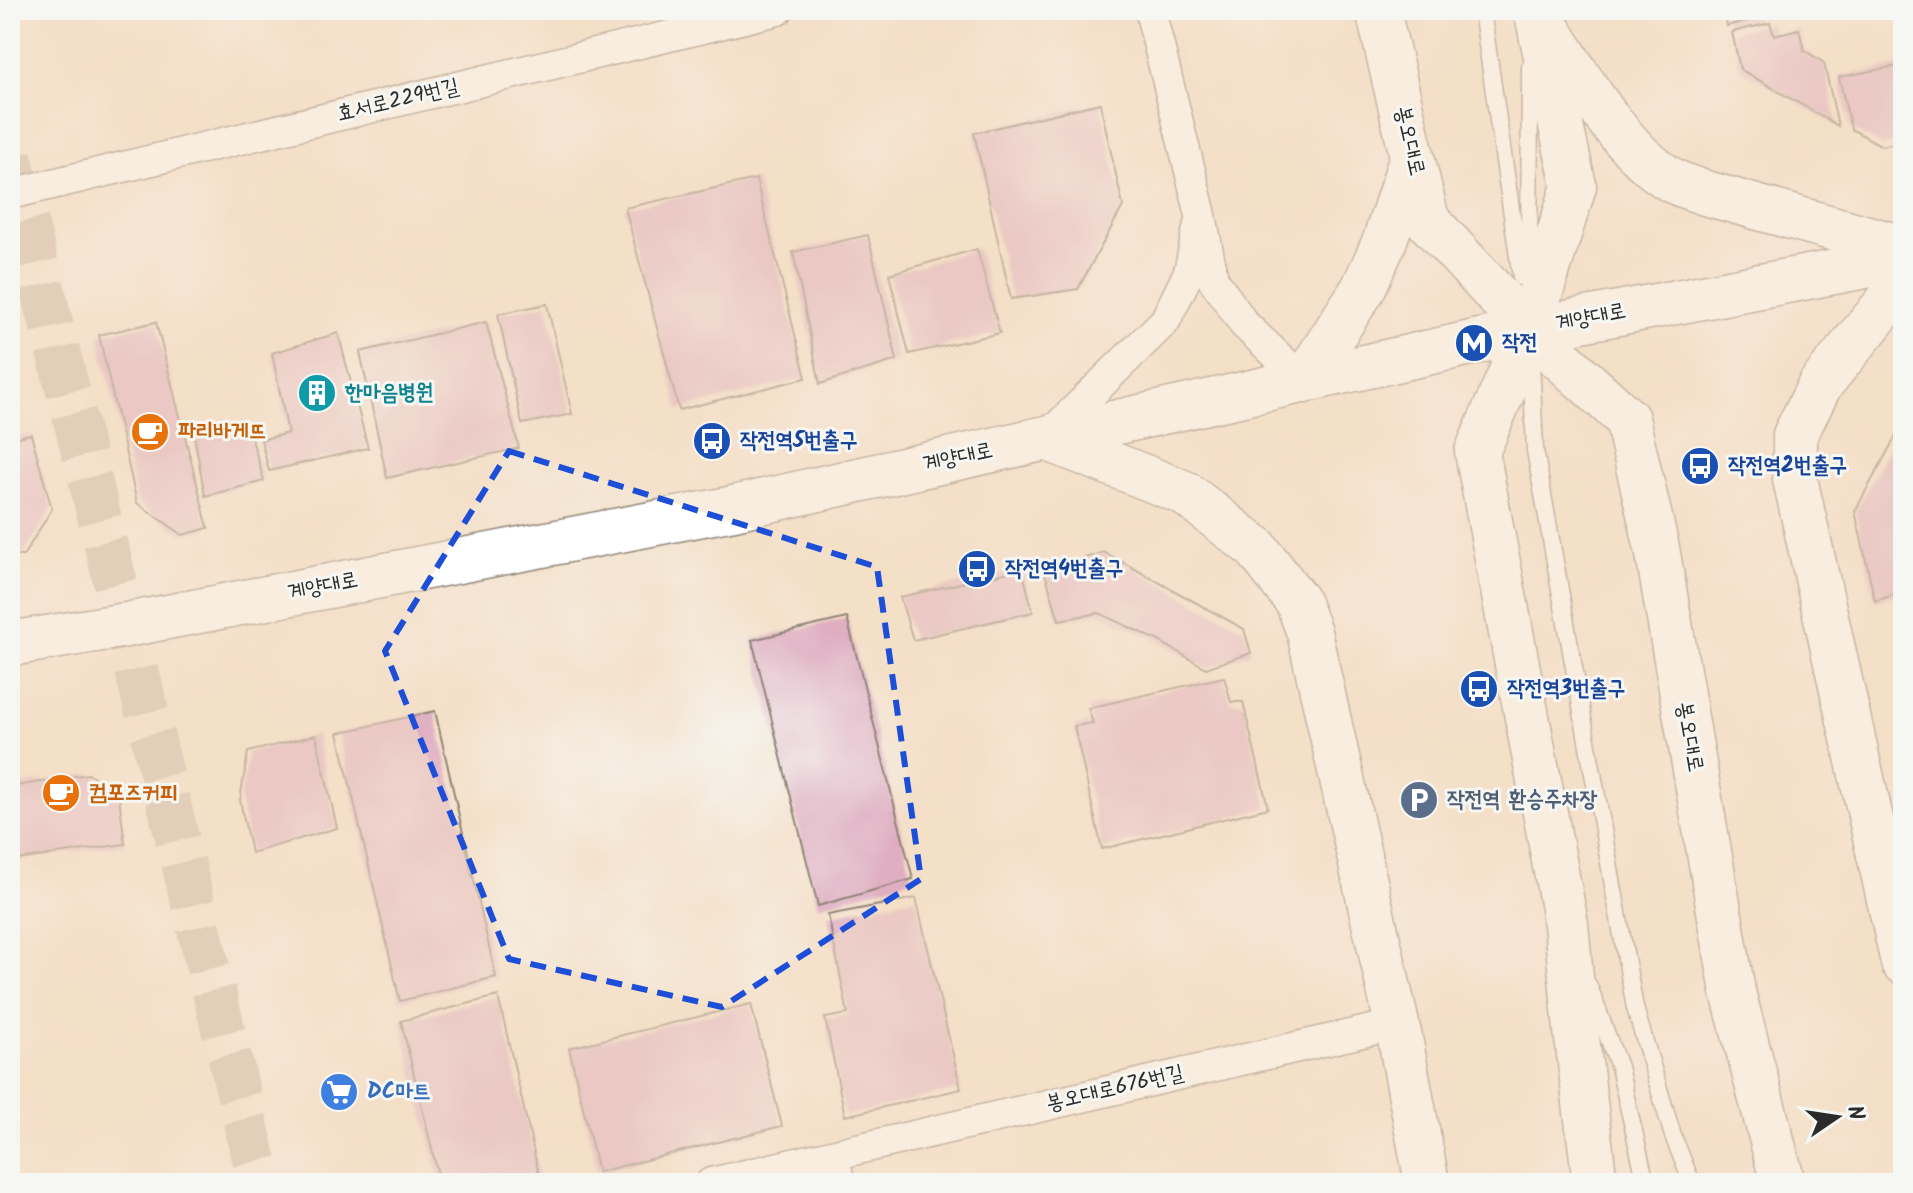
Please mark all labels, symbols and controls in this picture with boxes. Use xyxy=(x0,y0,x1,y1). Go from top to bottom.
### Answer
street label: 효서로229번길 xyxy=(333,70,463,132)
street label: 봉오대로 xyxy=(1384,103,1434,179)
street label: 계양대로 xyxy=(1553,294,1629,342)
metro station icon: 작전 xyxy=(1453,322,1495,364)
place label: 작전 xyxy=(1502,326,1537,361)
building icon: 한마음병원 xyxy=(296,372,338,414)
place label: 한마음병원 xyxy=(344,376,434,411)
cafe icon: 파리바게뜨 xyxy=(129,411,171,453)
place label: 파리바게뜨 xyxy=(178,415,267,450)
bus stop icon: 작전역5번출구 xyxy=(691,420,733,462)
place label: 작전역5번출구 xyxy=(740,424,857,459)
street label: 계양대로 xyxy=(920,434,996,482)
bus stop icon: 작전역2번출구 xyxy=(1679,445,1721,487)
place label: 작전역2번출구 xyxy=(1728,449,1847,484)
bus stop icon: 작전역4번출구 xyxy=(956,548,998,590)
place label: 작전역4번출구 xyxy=(1005,552,1123,587)
street label: 계양대로 xyxy=(285,563,361,611)
bus stop icon: 작전역3번출구 xyxy=(1458,668,1500,710)
place label: 작전역3번출구 xyxy=(1507,672,1625,707)
street label: 봉오대로 xyxy=(1666,699,1712,775)
cafe icon: 컴포즈커피 xyxy=(40,772,82,814)
place label: 컴포즈커피 xyxy=(89,776,178,811)
parking icon: 작전역 환승주차장 xyxy=(1398,779,1440,821)
place label: 작전역 환승주차장 xyxy=(1447,783,1597,818)
street label: 봉오대로676번길 xyxy=(1042,1056,1188,1122)
supermarket icon: DC마트 xyxy=(318,1071,360,1113)
place label: DC마트 xyxy=(367,1075,431,1110)
north arrow xyxy=(1797,1077,1877,1157)
text: N xyxy=(1835,1102,1873,1124)

